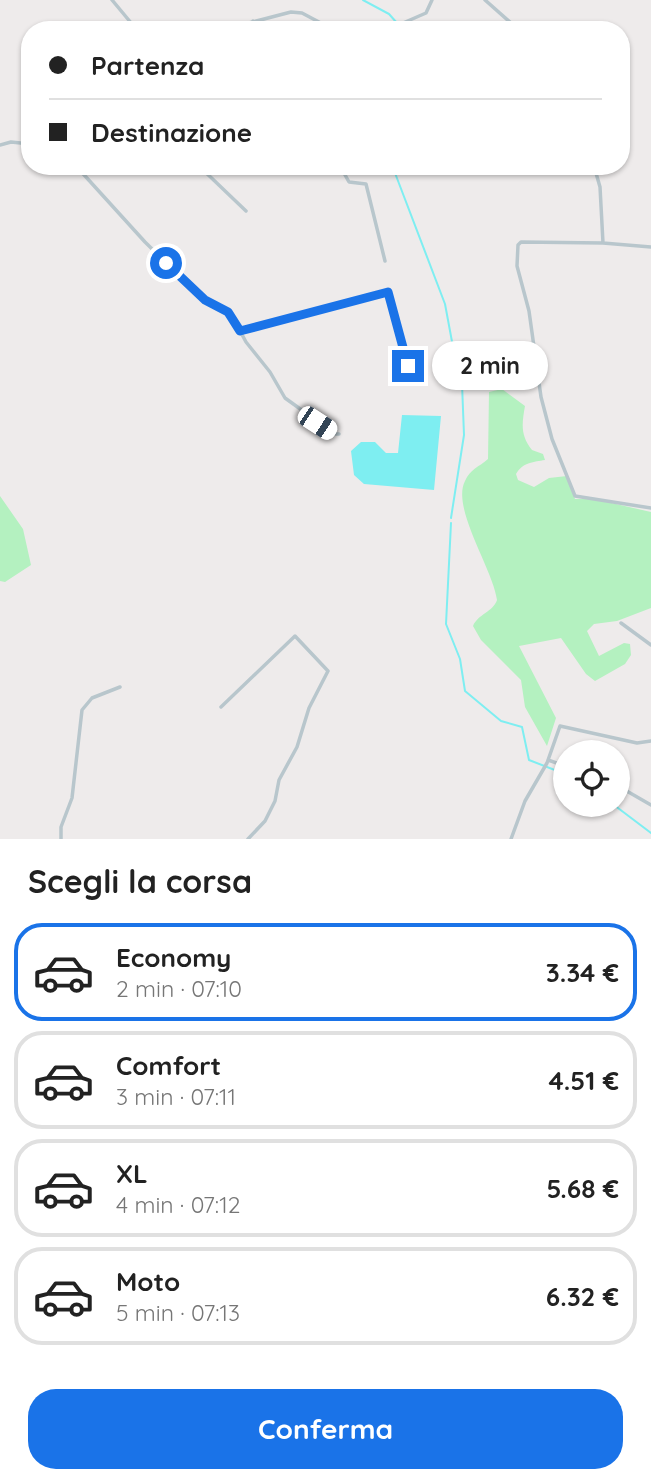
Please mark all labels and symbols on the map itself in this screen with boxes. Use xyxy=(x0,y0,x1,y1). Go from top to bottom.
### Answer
route start xyxy=(150,247,182,279)
callout: 2 min xyxy=(432,342,548,390)
route end xyxy=(392,350,424,382)
car xyxy=(294,403,341,443)

